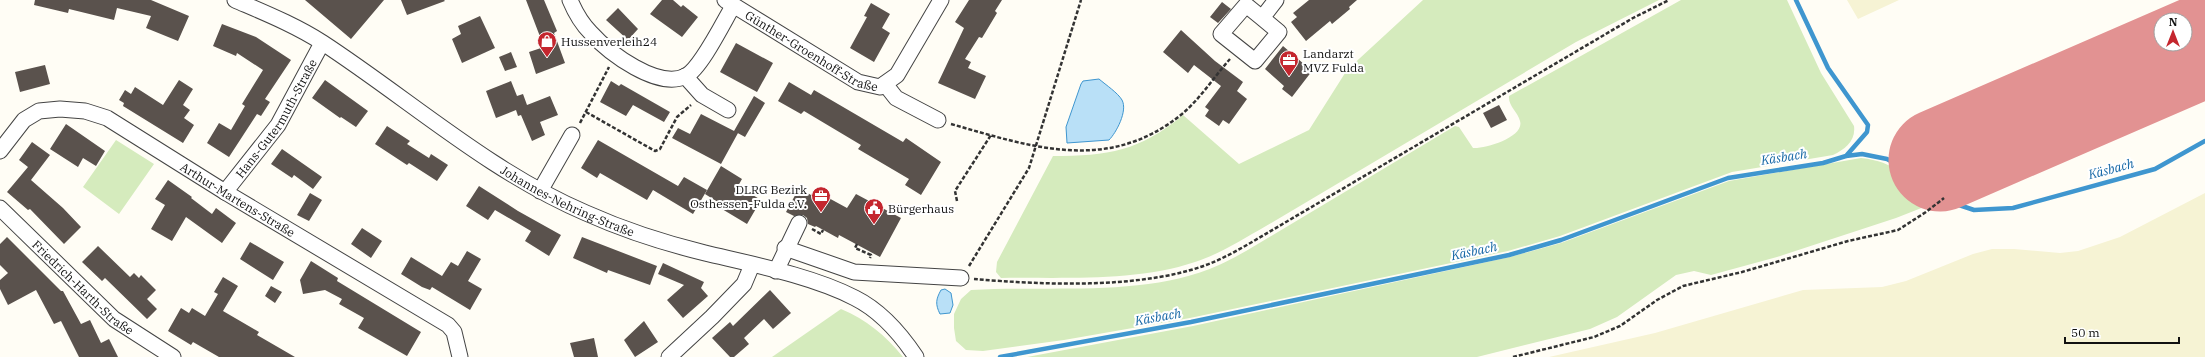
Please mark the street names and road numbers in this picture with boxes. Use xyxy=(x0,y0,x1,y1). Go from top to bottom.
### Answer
street label: Günther-Groenhoff-Straße xyxy=(743,7,879,94)
street label: Hans-Gutermuth-Straße xyxy=(232,56,320,181)
street label: Arthur-Martens-Straße xyxy=(178,159,298,240)
street label: Johannes-Nehring-Straße xyxy=(498,162,636,239)
street label: Friedrich-Harth-Straße xyxy=(30,237,137,337)

